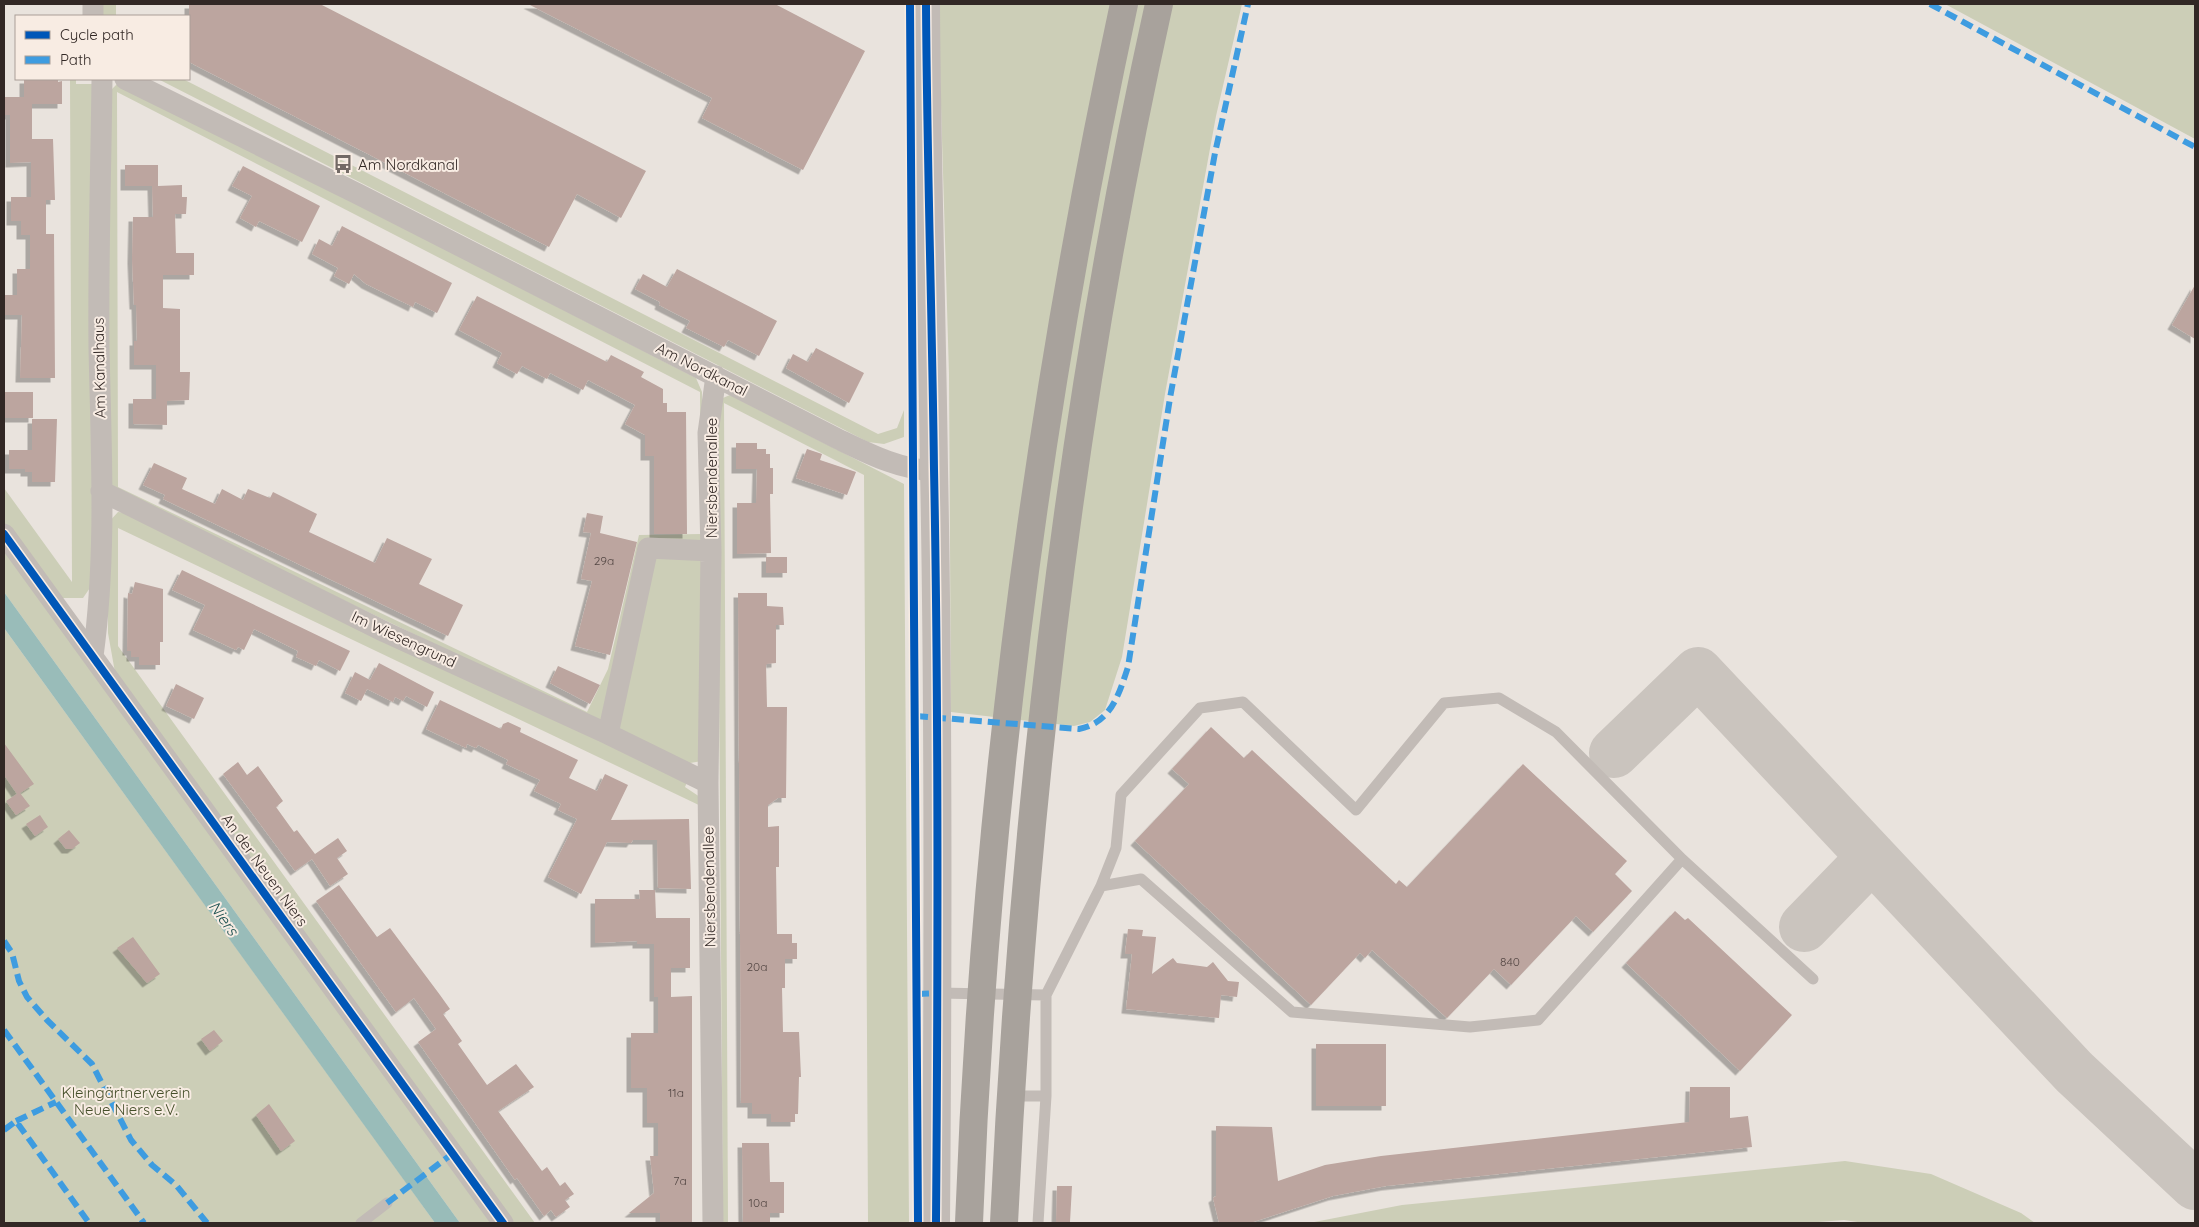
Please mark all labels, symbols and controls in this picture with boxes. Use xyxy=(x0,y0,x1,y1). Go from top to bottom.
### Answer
legend xyxy=(15,15,190,80)
text: Cycle path xyxy=(60,25,134,44)
text: Path xyxy=(60,50,92,69)
bus stop icon: Am Nordkanal xyxy=(332,153,354,175)
place label: Am Nordkanal xyxy=(358,155,458,174)
street label: Am Kanalhaus xyxy=(89,317,109,419)
street label: Am Nordkanal xyxy=(653,338,751,400)
street label: Niersbendenallee xyxy=(702,418,721,538)
house number: 29a xyxy=(594,553,614,568)
street label: Im Wiesengrund xyxy=(349,606,459,672)
street label: An der Neuen Niers xyxy=(218,810,312,930)
street label: Niersbendenallee xyxy=(698,826,720,948)
water label: Niers xyxy=(205,897,243,939)
house number: 840 xyxy=(1500,954,1520,969)
house number: 20a xyxy=(746,959,768,974)
park label: Kleingärtnerverein Neue Niers e.V. xyxy=(62,1083,190,1119)
house number: 11a xyxy=(668,1085,684,1100)
house number: 7a xyxy=(673,1173,687,1188)
house number: 10a xyxy=(749,1195,767,1210)

